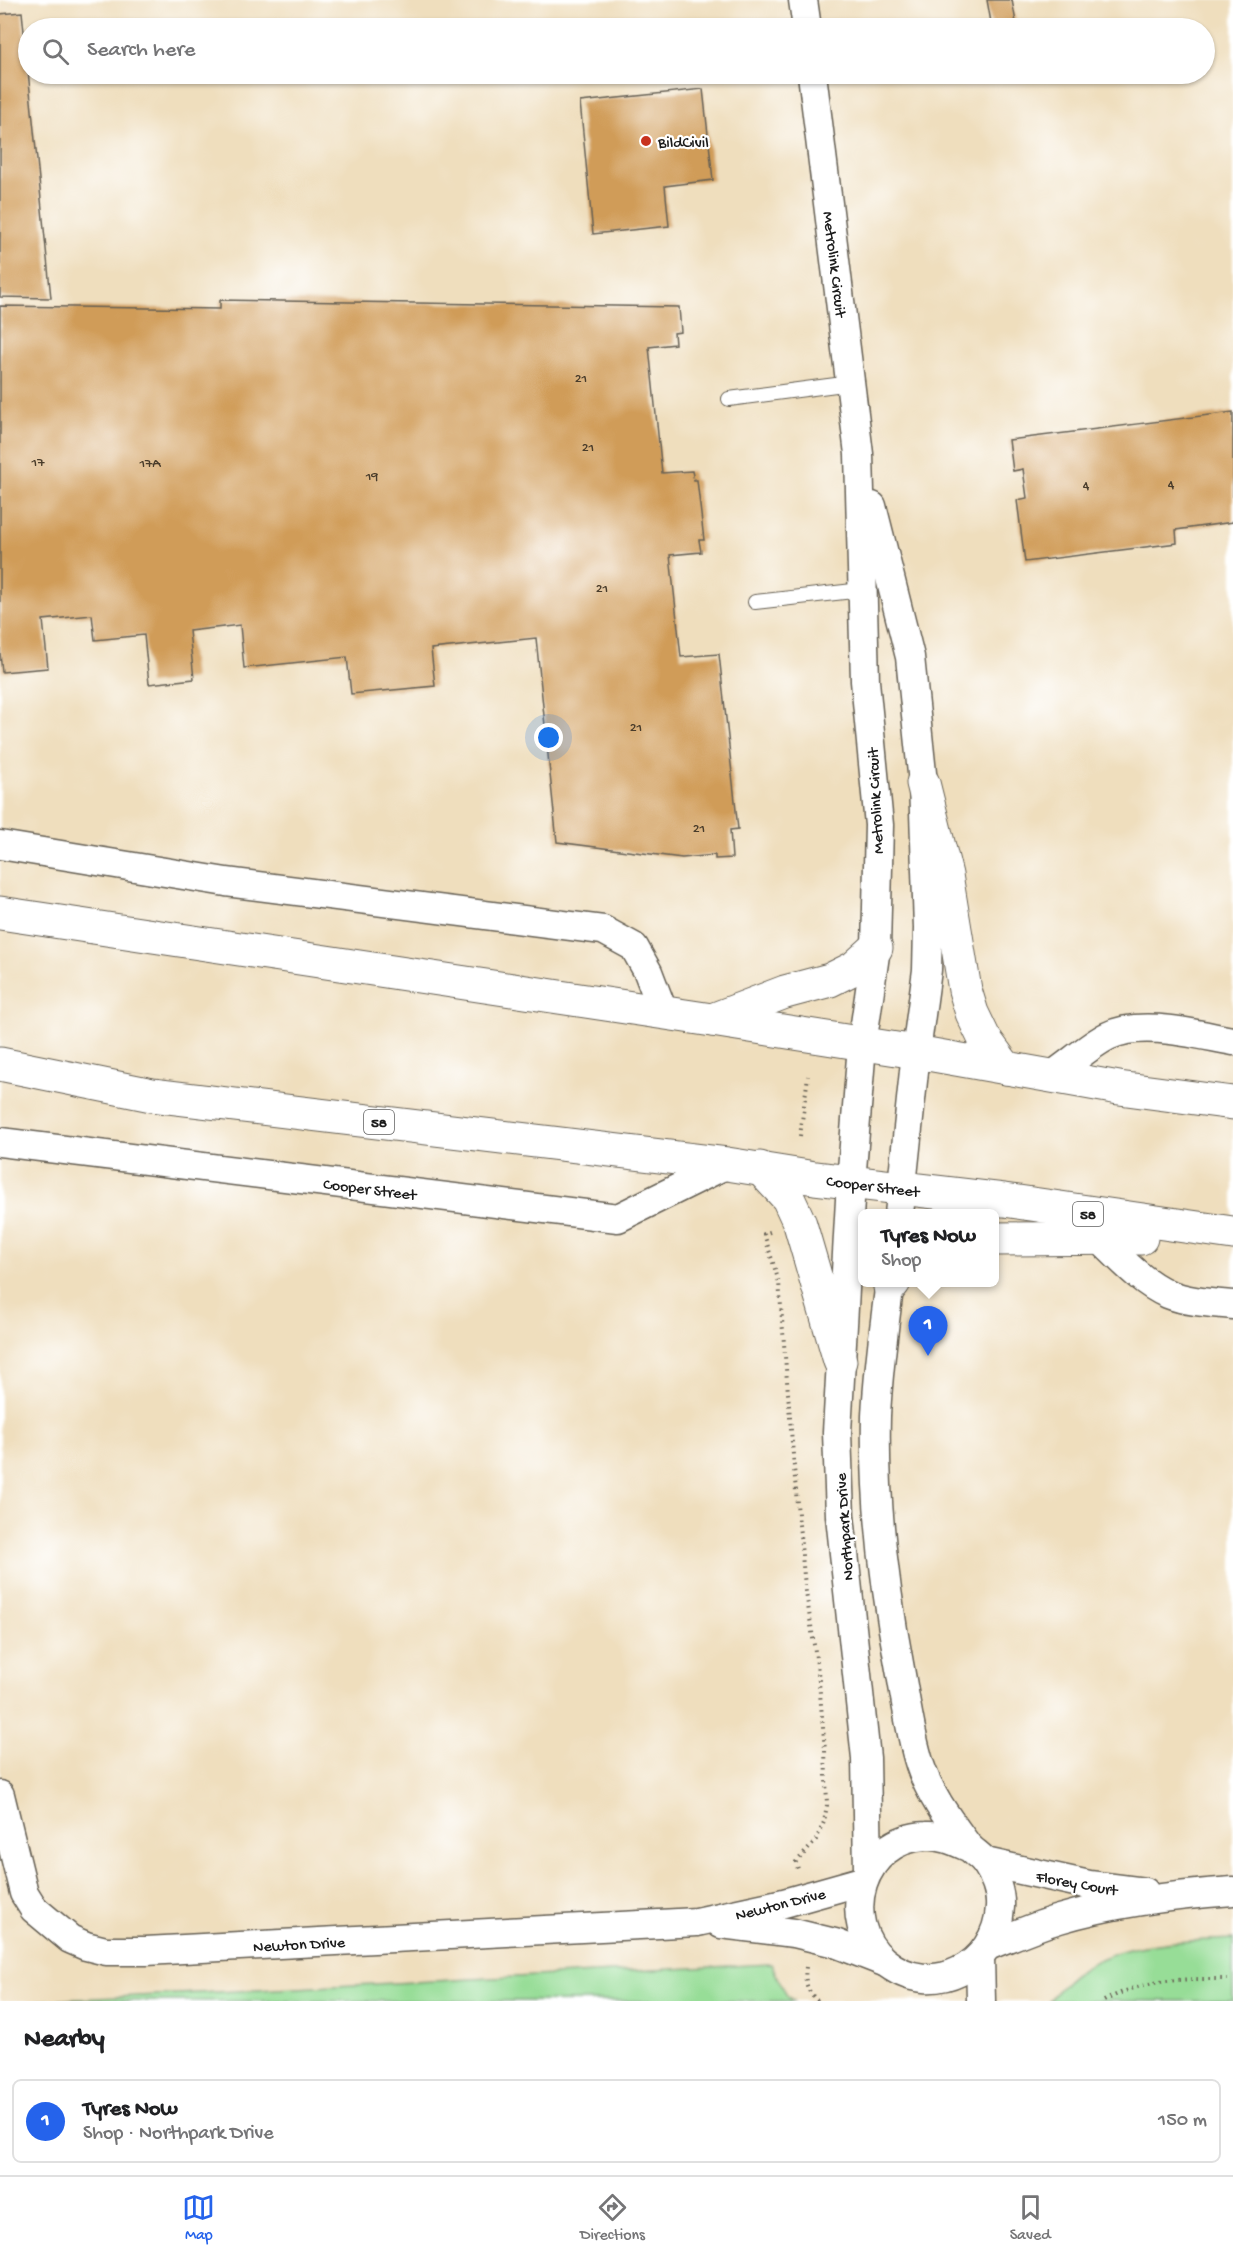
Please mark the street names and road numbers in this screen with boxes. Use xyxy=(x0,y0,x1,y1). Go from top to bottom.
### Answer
street label: Metrolink Circuit xyxy=(817,211,849,320)
street label: Metrolink Circuit xyxy=(865,746,890,854)
road number: 58 xyxy=(364,1110,394,1134)
street label: Cooper Street xyxy=(825,1173,922,1204)
street label: Cooper Street xyxy=(322,1176,419,1207)
road number: 58 xyxy=(1073,1202,1103,1226)
street label: Northpark Drive xyxy=(833,1472,860,1581)
street label: Florey Court xyxy=(1033,1869,1120,1902)
street label: Newton Drive xyxy=(734,1886,829,1927)
street label: Newton Drive xyxy=(253,1935,346,1958)

